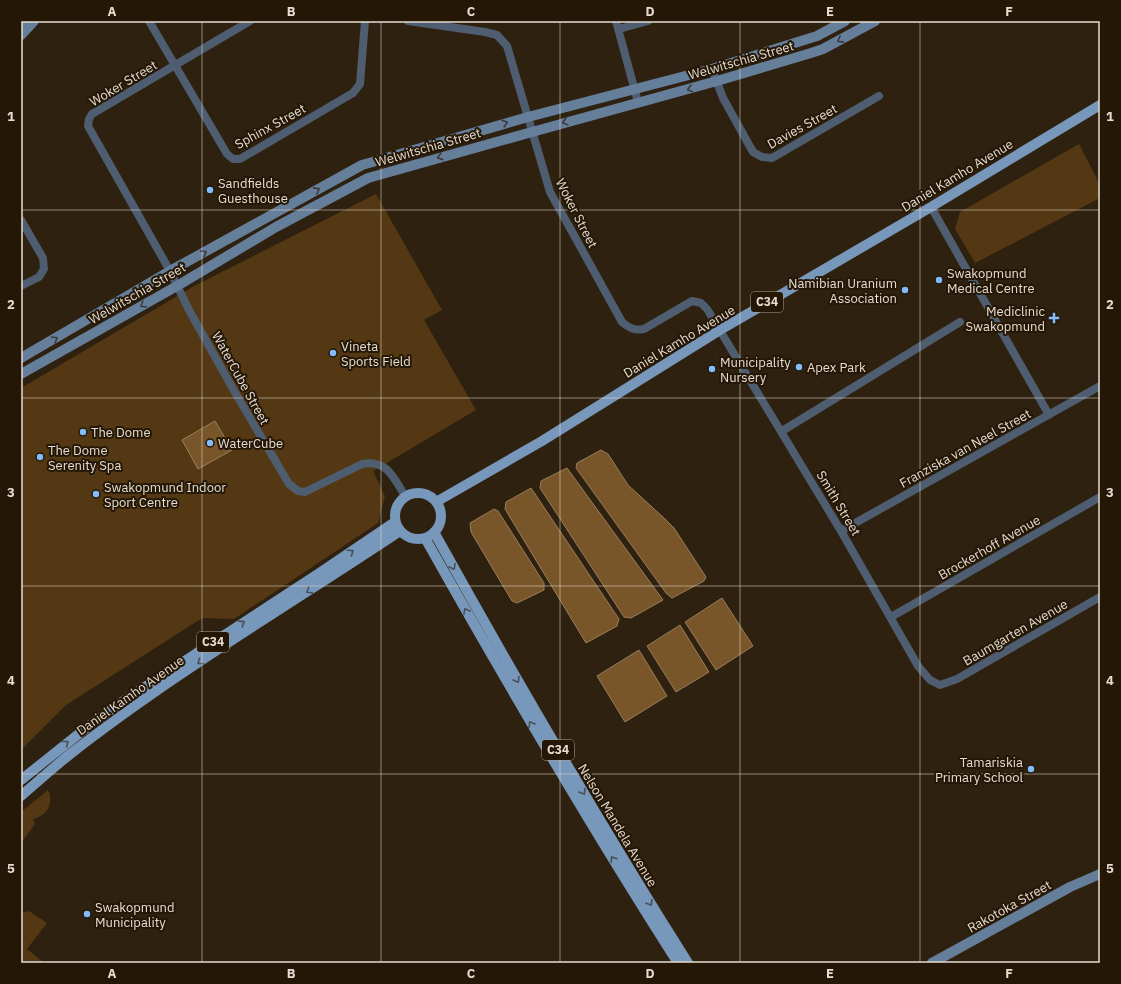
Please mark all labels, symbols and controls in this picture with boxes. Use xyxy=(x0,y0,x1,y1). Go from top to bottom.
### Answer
text: A xyxy=(108,3,117,20)
text: B xyxy=(287,3,296,20)
text: C xyxy=(467,3,476,20)
text: D xyxy=(645,3,655,20)
text: E xyxy=(826,3,834,20)
text: F xyxy=(1005,3,1013,20)
one-way arrow xyxy=(837,35,844,42)
street label: Welwitschia Street xyxy=(686,37,796,84)
street label: Woker Street xyxy=(86,57,160,110)
one-way arrow xyxy=(687,84,694,92)
street label: Sphinx Street xyxy=(232,100,309,153)
street label: Davies Street xyxy=(764,100,840,153)
text: 1 xyxy=(7,108,15,125)
text: 1 xyxy=(1106,108,1114,125)
one-way arrow xyxy=(562,118,568,126)
one-way arrow xyxy=(501,119,508,128)
street label: Welwitschia Street xyxy=(373,124,483,171)
street label: Daniel Kamho Avenue xyxy=(898,135,1016,216)
one-way arrow xyxy=(436,152,443,161)
place label: Sandfields Guesthouse xyxy=(218,175,288,207)
street label: Woker Street xyxy=(552,176,601,251)
marker: Sandfields Guesthouse xyxy=(205,185,215,195)
one-way arrow xyxy=(313,187,321,194)
one-way arrow xyxy=(200,250,207,257)
street label: Welwitschia Street xyxy=(86,259,189,328)
place label: Swakopmund Medical Centre xyxy=(947,265,1035,297)
place label: Namibian Uranium Association xyxy=(788,275,897,307)
marker: Swakopmund Medical Centre xyxy=(934,275,944,285)
marker: Namibian Uranium Association xyxy=(900,285,910,295)
road number: C34 xyxy=(751,292,783,312)
text: 2 xyxy=(7,296,15,313)
text: 2 xyxy=(1106,296,1114,313)
one-way arrow xyxy=(140,300,147,307)
street label: Daniel Kamho Avenue xyxy=(620,301,738,382)
place label: Mediclinic Swakopmund xyxy=(966,303,1045,335)
marker: Mediclinic Swakopmund xyxy=(1048,312,1060,324)
street label: WaterCube Street xyxy=(208,329,273,428)
one-way arrow xyxy=(51,336,58,343)
place label: Vineta Sports Field xyxy=(341,338,411,370)
marker: Vineta Sports Field xyxy=(328,348,338,358)
place label: Municipality Nursery xyxy=(720,354,791,386)
place label: Apex Park xyxy=(807,359,866,376)
marker: Apex Park xyxy=(794,362,804,372)
marker: Municipality Nursery xyxy=(707,364,717,374)
street label: Franziska van Neel Street xyxy=(896,405,1034,492)
place label: The Dome xyxy=(91,424,151,441)
marker: The Dome xyxy=(78,427,88,437)
place label: WaterCube xyxy=(218,435,283,452)
marker: WaterCube xyxy=(205,438,215,448)
place label: The Dome Serenity Spa xyxy=(48,442,121,474)
marker: The Dome Serenity Spa xyxy=(35,452,45,462)
street label: Smith Street xyxy=(813,468,865,539)
place label: Swakopmund Indoor Sport Centre xyxy=(104,479,226,511)
text: 3 xyxy=(7,484,15,501)
text: 3 xyxy=(1106,484,1114,501)
marker: Swakopmund Indoor Sport Centre xyxy=(91,489,101,499)
street label: Brockerhoff Avenue xyxy=(935,511,1043,584)
one-way arrow xyxy=(347,549,354,556)
one-way arrow xyxy=(449,562,456,570)
one-way arrow xyxy=(306,586,313,594)
street label: Baumgarten Avenue xyxy=(960,596,1071,669)
one-way arrow xyxy=(464,608,471,615)
one-way arrow xyxy=(238,620,245,628)
road number: C34 xyxy=(197,632,229,652)
street label: Daniel Kamho Avenue xyxy=(73,652,187,739)
one-way arrow xyxy=(197,657,204,665)
text: 4 xyxy=(7,672,15,689)
text: 4 xyxy=(1106,672,1114,689)
one-way arrow xyxy=(512,676,519,683)
one-way arrow xyxy=(529,720,536,728)
road number: C34 xyxy=(542,740,574,760)
one-way arrow xyxy=(61,741,68,748)
place label: Tamariskia Primary School xyxy=(935,754,1023,786)
street label: Nelson Mandela Avenue xyxy=(574,761,661,890)
marker: Tamariskia Primary School xyxy=(1026,764,1036,774)
one-way arrow xyxy=(578,788,585,795)
one-way arrow xyxy=(610,856,618,863)
text: 5 xyxy=(7,860,15,877)
text: 5 xyxy=(1106,860,1114,877)
street label: Rakotoka Street xyxy=(964,876,1054,936)
place label: Swakopmund Municipality xyxy=(95,899,174,931)
one-way arrow xyxy=(645,899,653,906)
marker: Swakopmund Municipality xyxy=(82,909,92,919)
text: A xyxy=(108,965,117,982)
text: B xyxy=(287,965,296,982)
text: C xyxy=(467,965,476,982)
text: D xyxy=(645,965,655,982)
text: E xyxy=(826,965,834,982)
text: F xyxy=(1005,965,1013,982)

